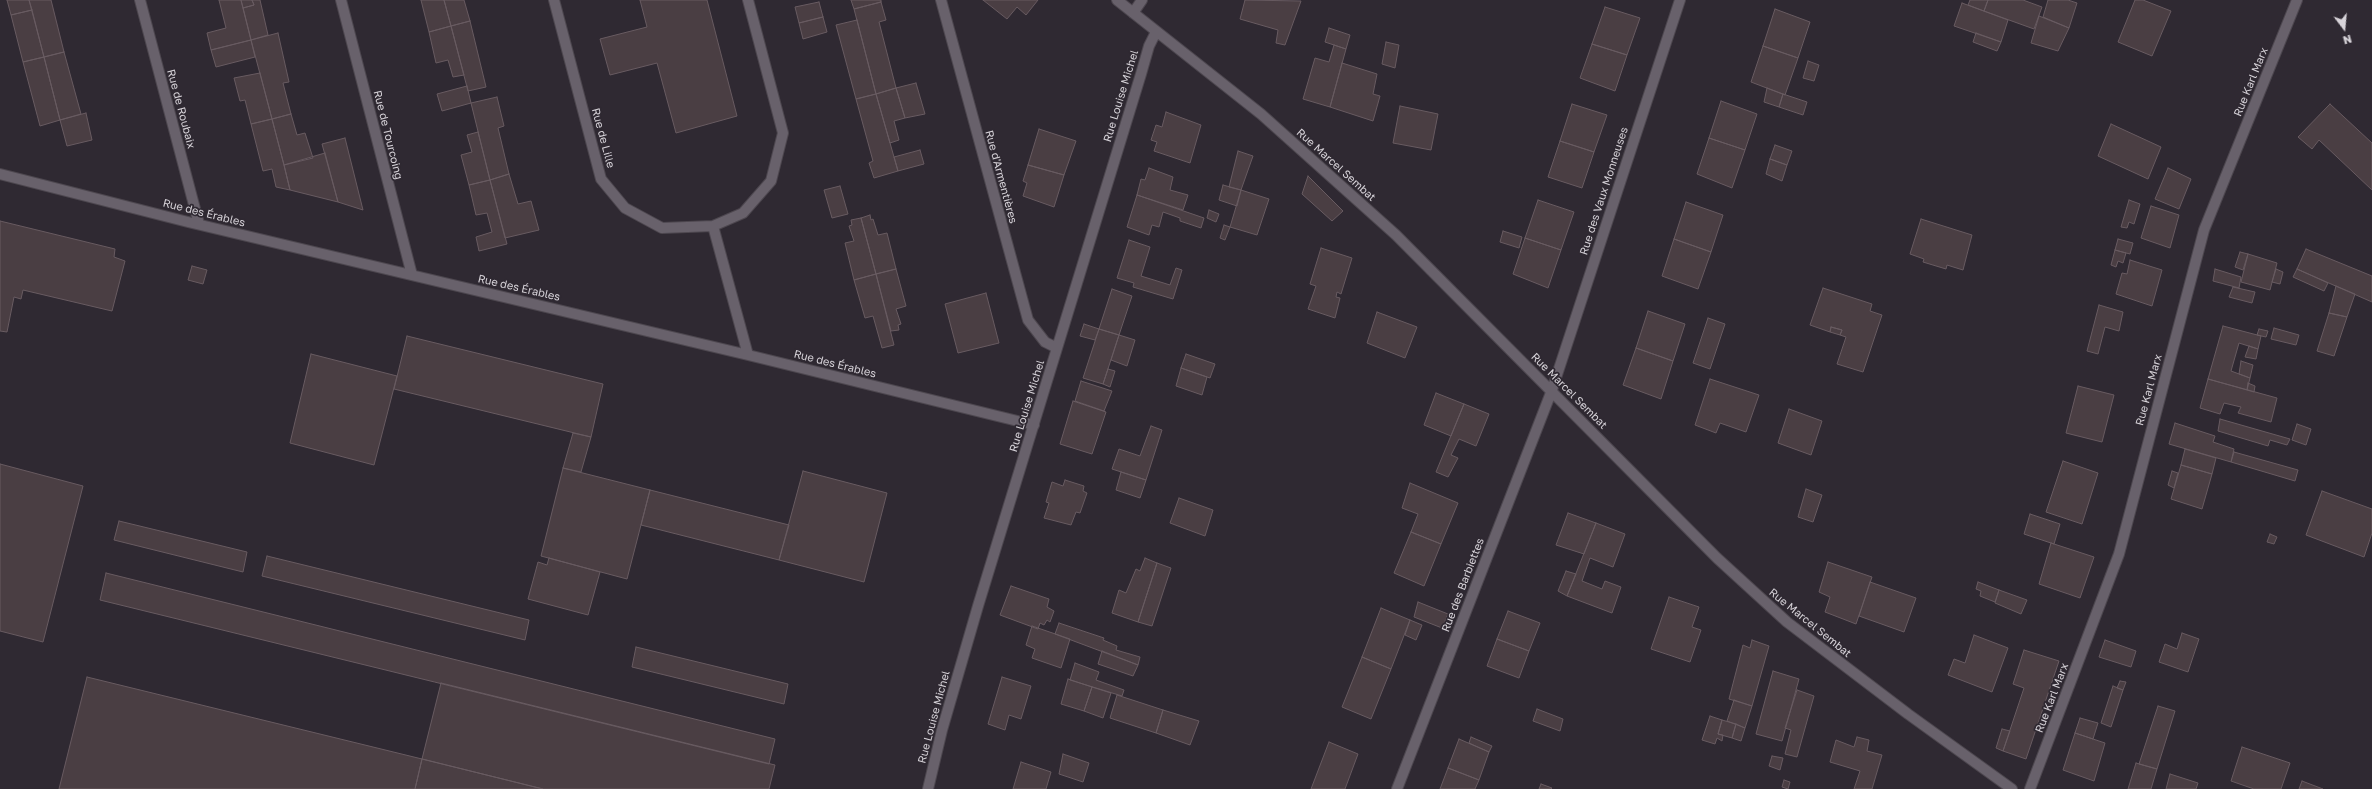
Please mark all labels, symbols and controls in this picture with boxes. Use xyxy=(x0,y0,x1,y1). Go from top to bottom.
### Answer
north arrow xyxy=(2324,8,2364,48)
text: N xyxy=(2342,33,2353,47)
street label: Rue Karl Marx xyxy=(2231,45,2271,119)
street label: Rue Louise Michel xyxy=(1101,48,1141,144)
street label: Rue de Roubaix xyxy=(164,68,198,150)
street label: Rue de Tourcoing xyxy=(371,89,405,181)
street label: Rue de Lille xyxy=(589,107,617,169)
street label: Rue des Vaux Monneuses xyxy=(1577,125,1631,257)
street label: Rue Marcel Sembat xyxy=(1294,126,1378,204)
street label: Rue d'Armentières xyxy=(982,129,1020,225)
street label: Rue des Érables xyxy=(162,196,246,230)
street label: Rue des Érables xyxy=(476,272,562,304)
street label: Rue des Érables xyxy=(793,347,877,381)
street label: Rue Marcel Sembat xyxy=(1528,350,1610,432)
street label: Rue Karl Marx xyxy=(2133,353,2165,427)
street label: Rue Louise Michel xyxy=(1007,358,1047,454)
street label: Rue des Barbiettes xyxy=(1439,536,1487,634)
street label: Rue Marcel Sembat xyxy=(1766,586,1854,660)
street label: Rue Karl Marx xyxy=(2033,661,2071,735)
street label: Rue Louise Michel xyxy=(915,669,953,765)

